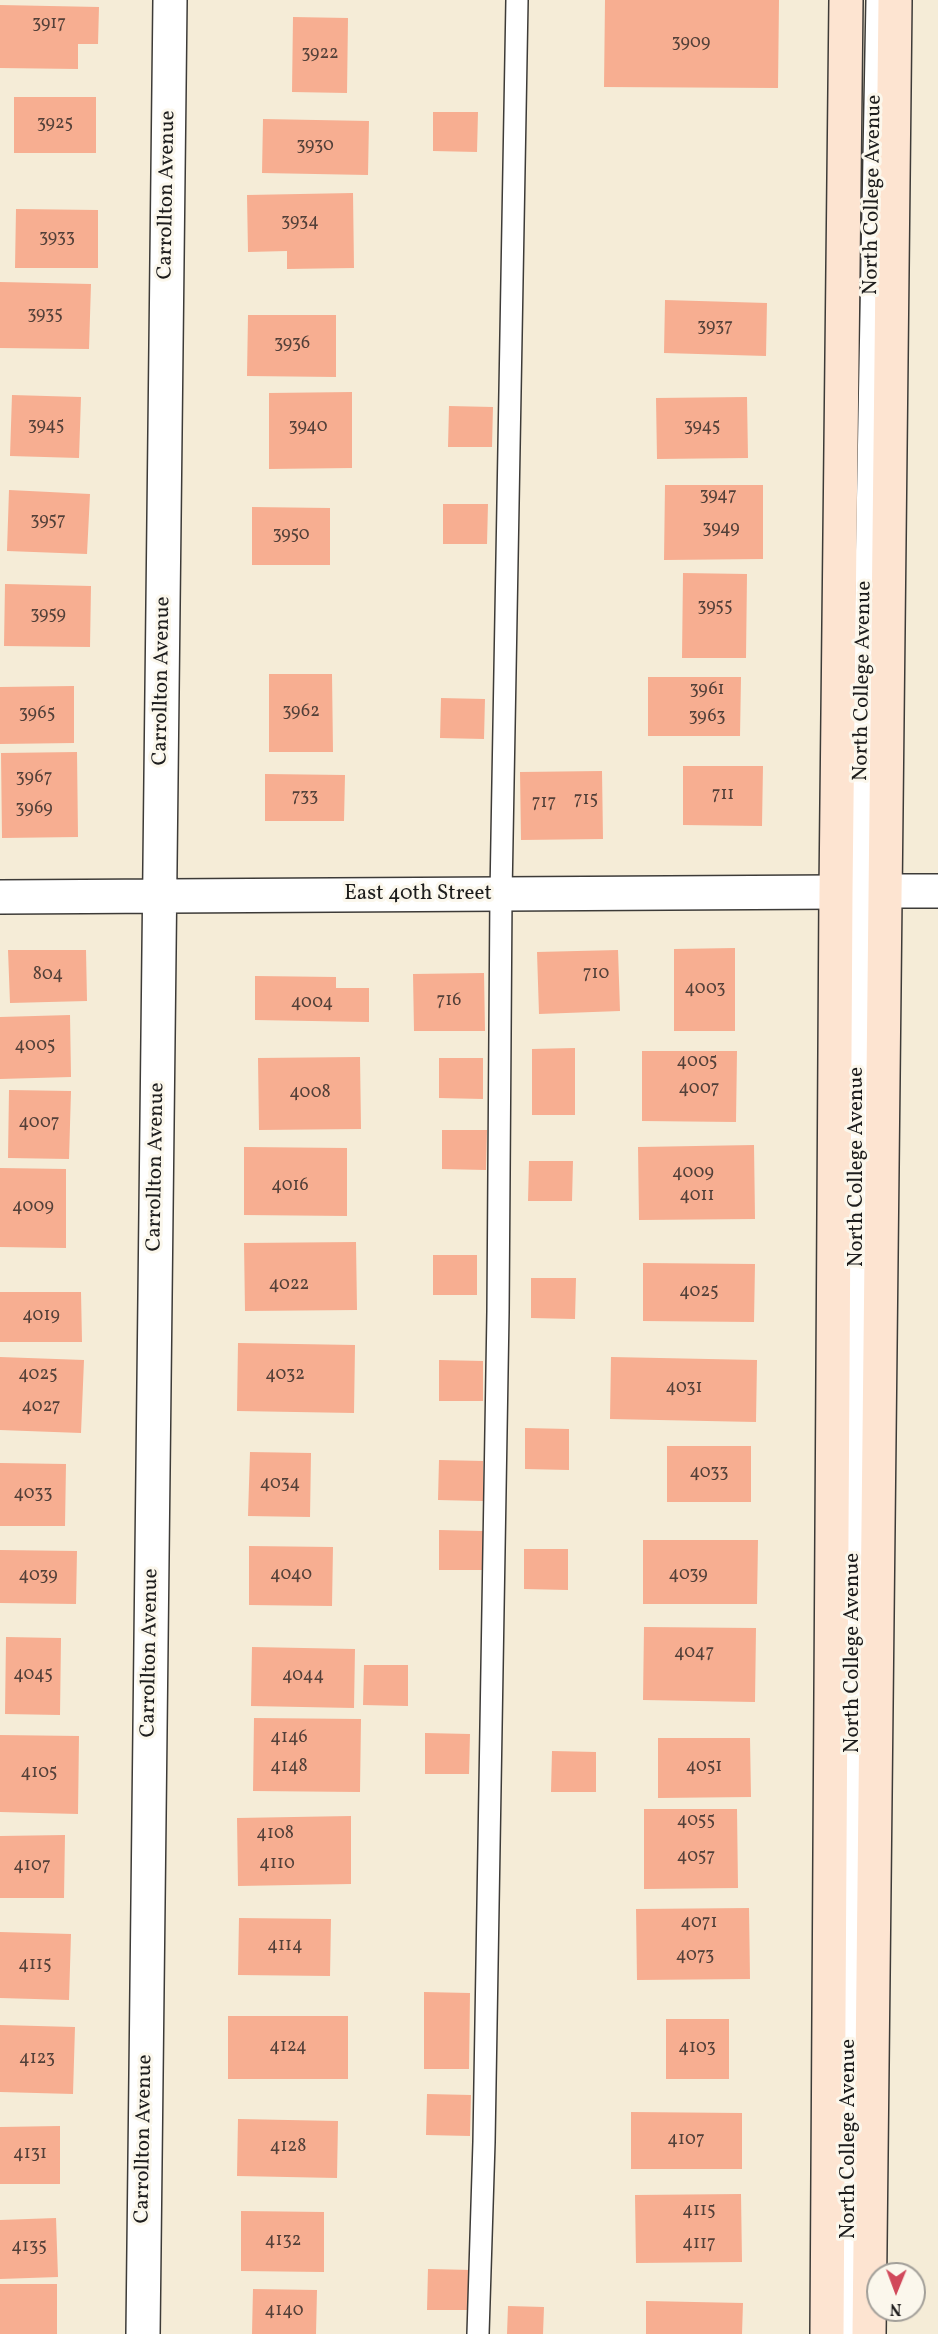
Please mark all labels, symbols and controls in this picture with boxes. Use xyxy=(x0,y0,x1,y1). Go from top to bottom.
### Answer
house number: 3917 xyxy=(32,14,66,36)
house number: 3909 xyxy=(672,33,710,55)
house number: 3922 xyxy=(301,44,339,66)
street label: North College Avenue xyxy=(860,95,888,295)
street label: Carrollton Avenue xyxy=(154,110,182,280)
house number: 3925 xyxy=(37,114,73,136)
house number: 3930 xyxy=(296,136,334,158)
house number: 3934 xyxy=(281,212,319,234)
house number: 3933 xyxy=(39,228,75,250)
house number: 3935 xyxy=(27,305,63,327)
house number: 3937 xyxy=(697,317,733,339)
house number: 3936 xyxy=(274,334,310,356)
house number: 3945 xyxy=(28,416,64,438)
house number: 3940 xyxy=(289,417,327,439)
house number: 3945 xyxy=(684,417,720,439)
house number: 3947 xyxy=(699,486,737,508)
house number: 3957 xyxy=(30,511,66,533)
house number: 3949 xyxy=(702,519,740,541)
house number: 3950 xyxy=(272,525,310,547)
street label: North College Avenue xyxy=(850,581,878,781)
street label: Carrollton Avenue xyxy=(149,596,177,766)
house number: 3955 xyxy=(697,597,733,619)
house number: 3959 xyxy=(30,605,66,627)
house number: 3961 xyxy=(689,680,725,702)
house number: 3962 xyxy=(282,702,320,724)
house number: 3965 xyxy=(19,704,55,726)
house number: 3963 xyxy=(688,707,726,729)
house number: 3967 xyxy=(16,768,52,790)
house number: 711 xyxy=(712,785,734,807)
house number: 733 xyxy=(292,787,318,809)
house number: 715 xyxy=(574,790,598,812)
house number: 717 xyxy=(532,793,556,815)
house number: 3969 xyxy=(15,799,53,821)
street label: East 40th Street xyxy=(344,882,492,908)
house number: 710 xyxy=(583,964,609,986)
house number: 804 xyxy=(33,965,63,987)
house number: 4003 xyxy=(684,979,726,1001)
house number: 716 xyxy=(437,991,461,1013)
house number: 4004 xyxy=(291,993,333,1015)
house number: 4005 xyxy=(15,1036,55,1058)
house number: 4005 xyxy=(677,1052,717,1074)
street label: North College Avenue xyxy=(845,1067,871,1267)
house number: 4007 xyxy=(678,1079,720,1101)
street label: Carrollton Avenue xyxy=(143,1082,171,1252)
house number: 4008 xyxy=(289,1083,331,1105)
house number: 4007 xyxy=(18,1113,60,1135)
house number: 4009 xyxy=(672,1163,714,1185)
house number: 4016 xyxy=(271,1176,309,1198)
house number: 4011 xyxy=(679,1186,715,1208)
house number: 4009 xyxy=(12,1197,54,1219)
house number: 4022 xyxy=(269,1275,309,1297)
house number: 4025 xyxy=(679,1282,719,1304)
house number: 4019 xyxy=(22,1306,60,1328)
house number: 4025 xyxy=(18,1365,58,1387)
house number: 4032 xyxy=(265,1365,305,1387)
house number: 4031 xyxy=(666,1378,702,1400)
house number: 4027 xyxy=(21,1397,61,1419)
house number: 4033 xyxy=(689,1463,729,1485)
house number: 4034 xyxy=(260,1474,300,1496)
house number: 4033 xyxy=(13,1484,53,1506)
street label: North College Avenue xyxy=(841,1553,867,1753)
house number: 4040 xyxy=(270,1565,312,1587)
house number: 4039 xyxy=(669,1565,707,1587)
house number: 4039 xyxy=(19,1566,57,1588)
street label: Carrollton Avenue xyxy=(137,1568,165,1738)
house number: 4047 xyxy=(674,1643,714,1665)
house number: 4045 xyxy=(13,1665,53,1687)
house number: 4044 xyxy=(282,1666,324,1688)
house number: 4146 xyxy=(270,1728,308,1750)
house number: 4148 xyxy=(270,1757,308,1779)
house number: 4051 xyxy=(686,1757,722,1779)
house number: 4105 xyxy=(20,1763,58,1785)
house number: 4055 xyxy=(677,1811,715,1833)
house number: 4108 xyxy=(256,1824,294,1846)
house number: 4057 xyxy=(677,1847,715,1869)
house number: 4110 xyxy=(259,1854,295,1876)
house number: 4107 xyxy=(13,1856,51,1878)
house number: 4071 xyxy=(681,1913,717,1935)
house number: 4114 xyxy=(267,1936,303,1958)
house number: 4073 xyxy=(676,1946,714,1968)
house number: 4115 xyxy=(18,1955,52,1977)
house number: 4124 xyxy=(269,2037,307,2059)
house number: 4103 xyxy=(678,2038,716,2060)
street label: North College Avenue xyxy=(837,2039,863,2239)
house number: 4123 xyxy=(19,2049,55,2071)
street label: Carrollton Avenue xyxy=(131,2054,159,2224)
house number: 4107 xyxy=(667,2130,705,2152)
house number: 4128 xyxy=(270,2137,306,2159)
house number: 4131 xyxy=(13,2144,47,2166)
house number: 4115 xyxy=(682,2201,716,2223)
house number: 4132 xyxy=(265,2231,301,2253)
house number: 4117 xyxy=(682,2234,716,2256)
house number: 4135 xyxy=(11,2237,47,2259)
north arrow xyxy=(866,2262,926,2322)
text: N xyxy=(890,2297,902,2319)
house number: 4140 xyxy=(265,2301,303,2323)

